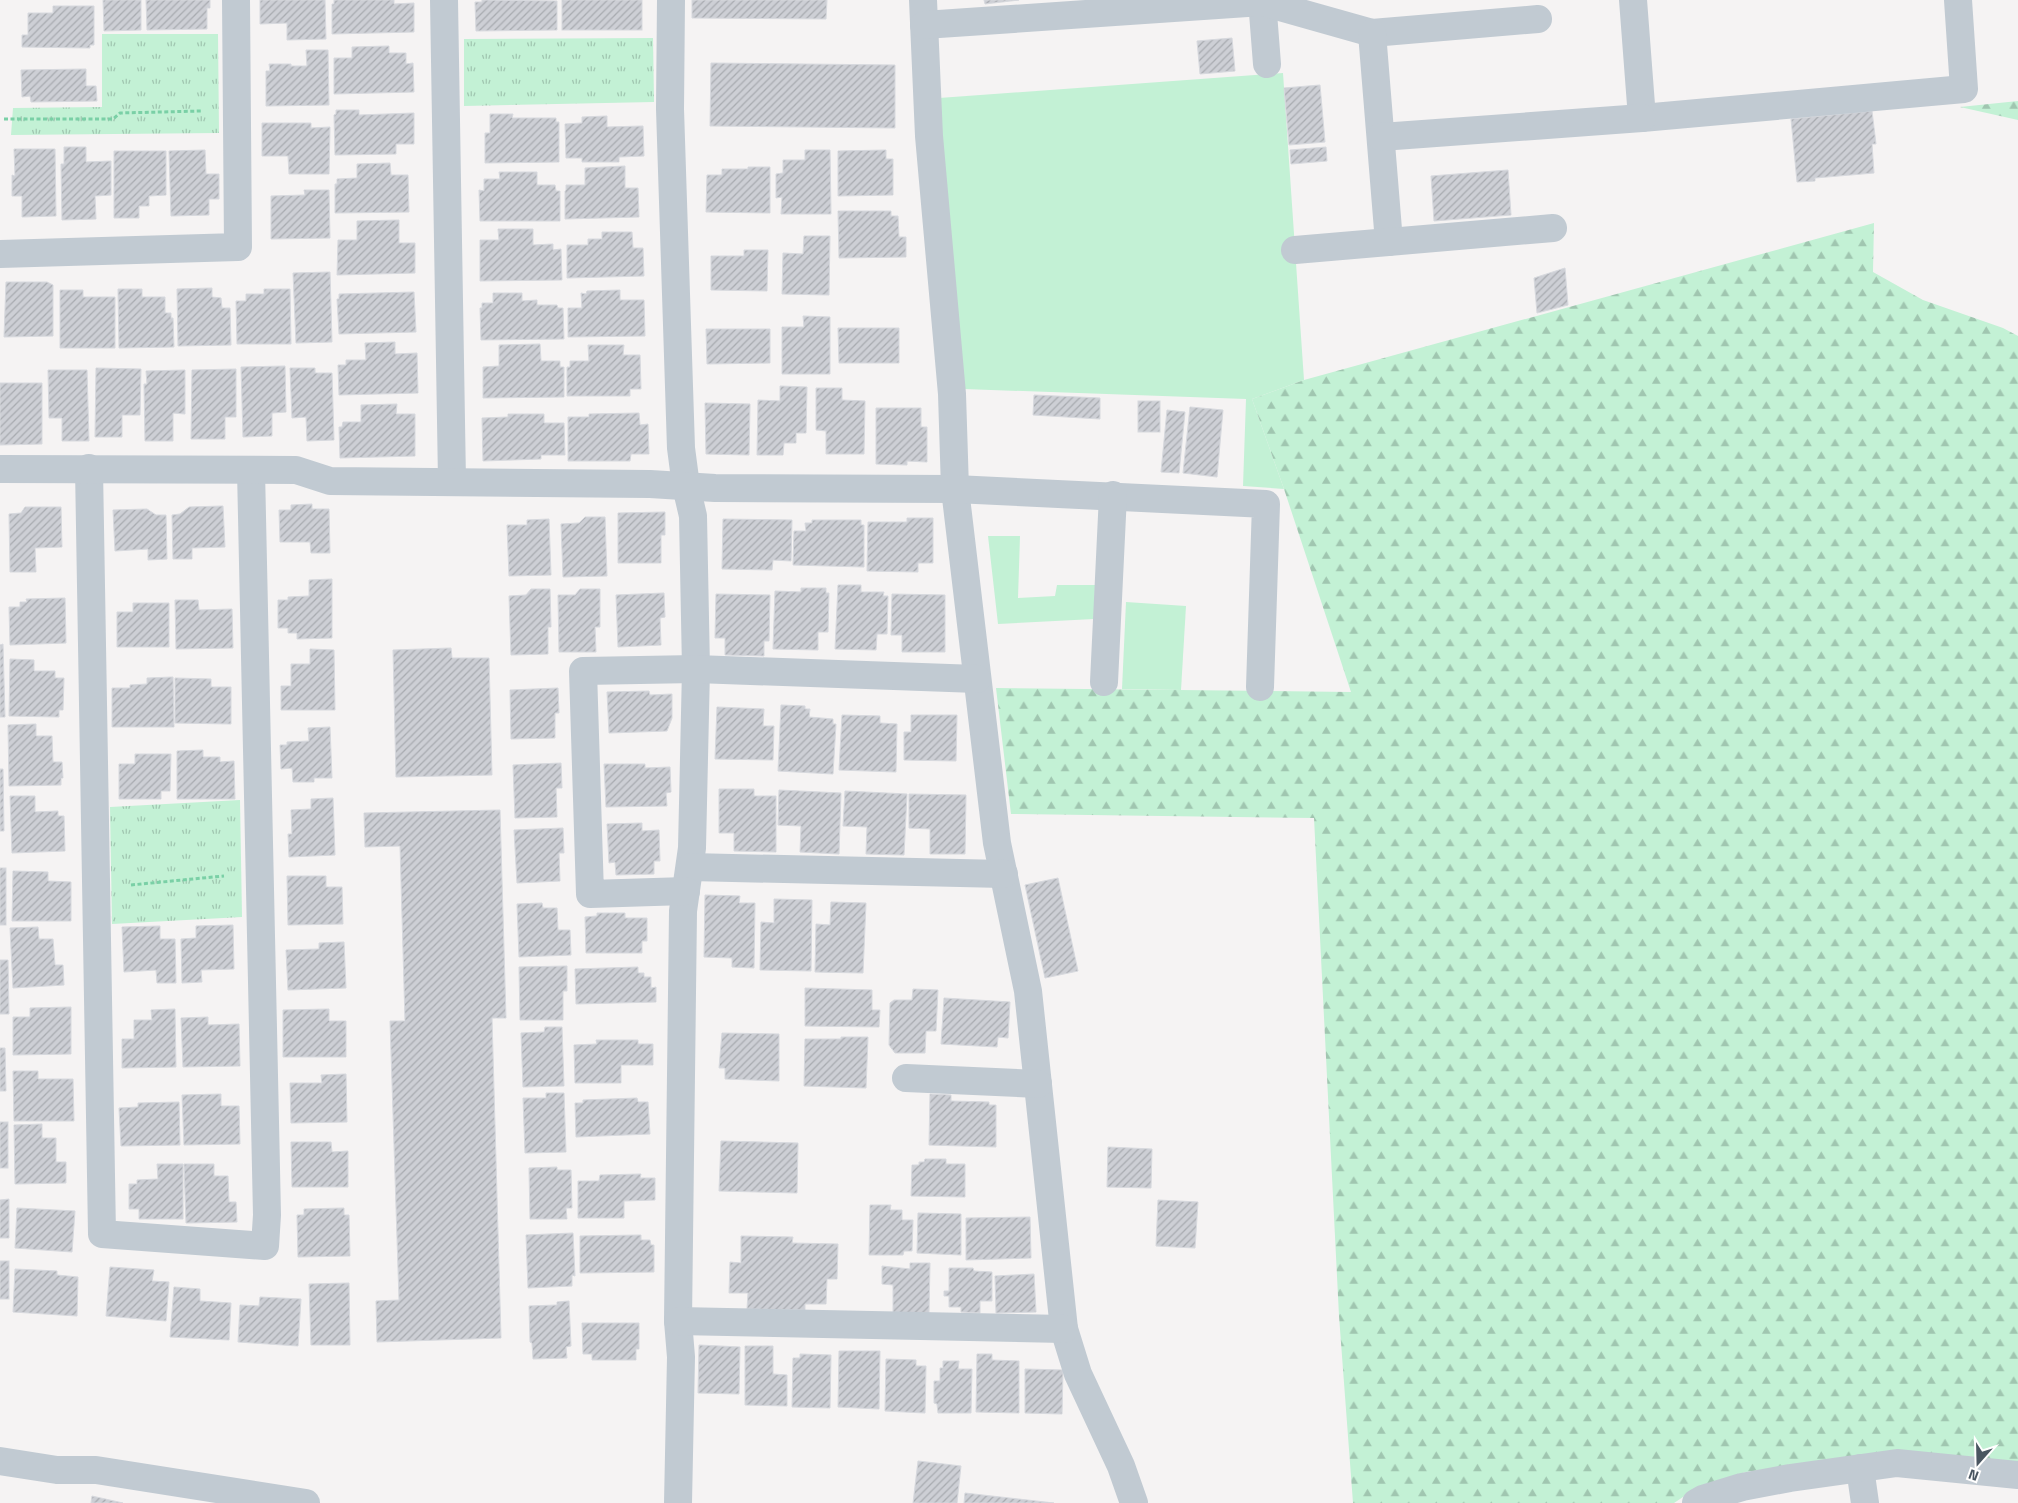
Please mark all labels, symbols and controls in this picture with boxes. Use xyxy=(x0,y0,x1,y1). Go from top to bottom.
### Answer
north arrow xyxy=(1953,1438,2003,1488)
text: N xyxy=(1965,1464,1982,1487)

